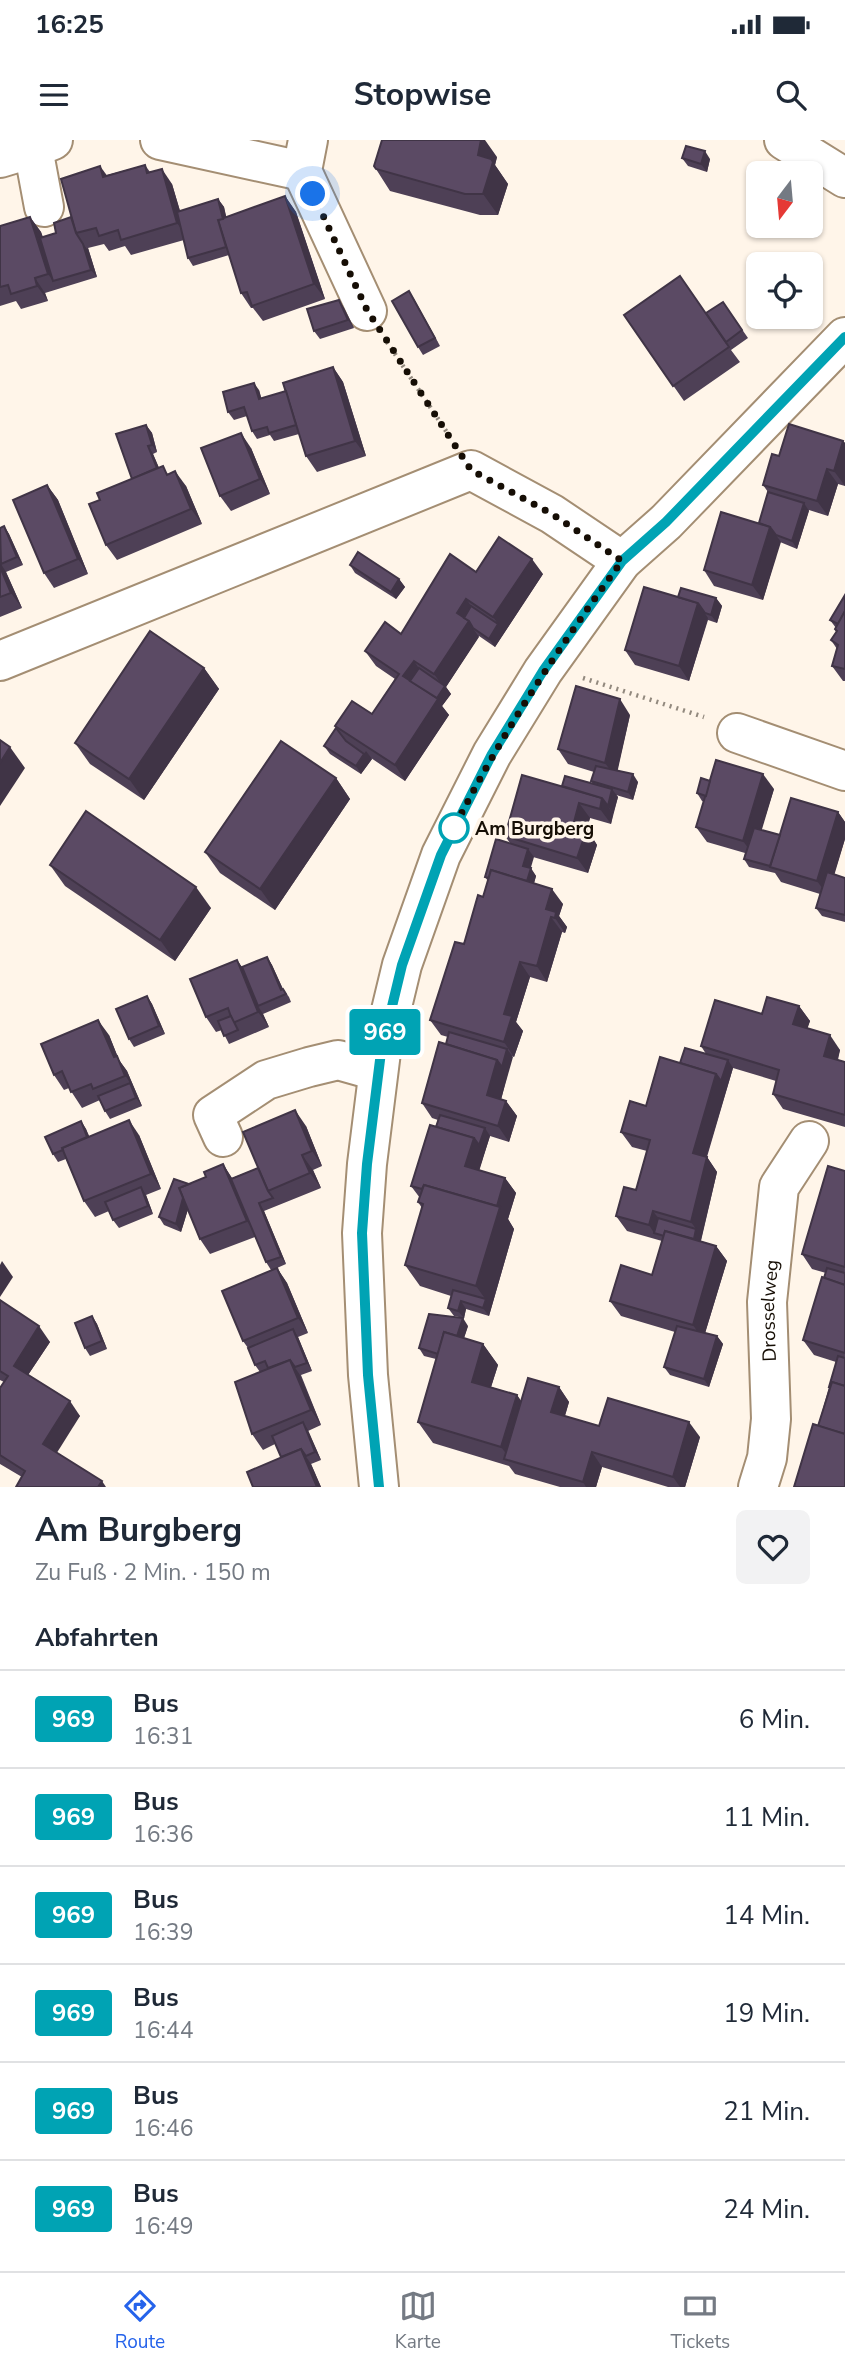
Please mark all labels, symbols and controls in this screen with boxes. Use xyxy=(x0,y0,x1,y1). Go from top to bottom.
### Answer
text: 16:25 xyxy=(35,7,104,42)
text: Stopwise xyxy=(354,73,491,116)
icon: menu xyxy=(35,76,73,114)
icon: search xyxy=(772,76,810,114)
north arrow xyxy=(746,161,822,238)
map controls xyxy=(746,161,823,329)
your location xyxy=(295,176,330,211)
button: locate xyxy=(746,252,823,329)
marker: Am Burgberg xyxy=(439,813,469,843)
place label: Am Burgberg xyxy=(475,816,594,842)
line badge: 969 xyxy=(345,1009,425,1055)
text: 969 xyxy=(363,1016,407,1048)
street label: Drosselweg xyxy=(755,1258,785,1362)
text: Am Burgberg xyxy=(35,1508,242,1553)
button: heart xyxy=(736,1510,810,1584)
text: Zu Fuß · 2 Min. · 150 m xyxy=(35,1557,271,1588)
text: Abfahrten xyxy=(35,1620,159,1655)
text: Bus xyxy=(133,1686,179,1721)
text: 6 Min. xyxy=(739,1702,810,1737)
text: 969 xyxy=(52,1703,95,1735)
text: 16:31 xyxy=(133,1721,193,1752)
text: Bus xyxy=(133,1784,179,1819)
text: 11 Min. xyxy=(723,1800,810,1835)
text: 969 xyxy=(52,1801,95,1833)
text: 16:36 xyxy=(133,1819,193,1850)
text: Bus xyxy=(133,1882,179,1917)
text: 14 Min. xyxy=(723,1898,810,1933)
text: 969 xyxy=(52,1899,95,1931)
text: 16:39 xyxy=(133,1917,193,1948)
text: Bus xyxy=(133,1980,179,2015)
text: 19 Min. xyxy=(723,1996,810,2031)
text: 969 xyxy=(52,1997,95,2029)
text: 16:44 xyxy=(133,2015,193,2046)
text: Bus xyxy=(133,2078,179,2113)
text: 21 Min. xyxy=(723,2094,810,2129)
text: 969 xyxy=(52,2095,95,2127)
text: 16:46 xyxy=(133,2113,193,2144)
text: Bus xyxy=(133,2176,179,2211)
text: 24 Min. xyxy=(723,2192,810,2227)
text: 969 xyxy=(52,2193,95,2225)
text: 16:49 xyxy=(133,2211,193,2242)
tab: Route xyxy=(115,2287,165,2355)
tab: Karte xyxy=(395,2287,441,2355)
tab: Tickets xyxy=(670,2287,730,2355)

